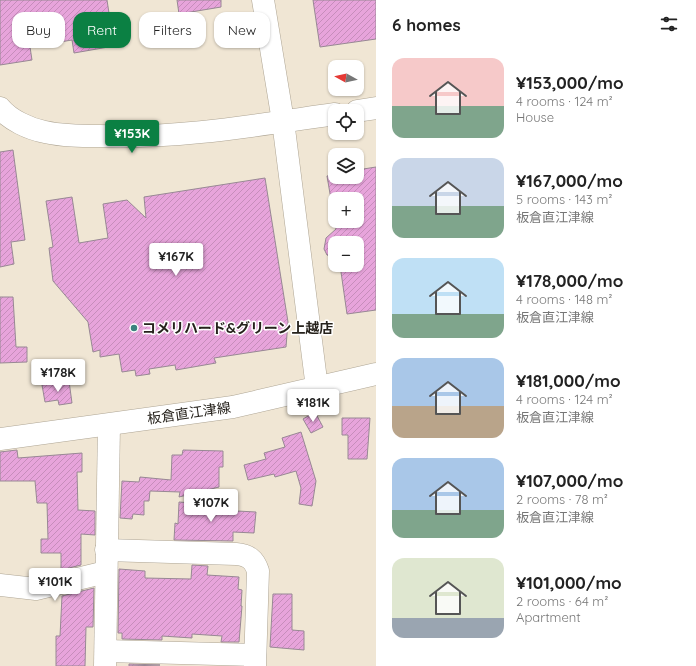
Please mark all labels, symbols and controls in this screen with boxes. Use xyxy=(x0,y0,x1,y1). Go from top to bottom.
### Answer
chip: Buy xyxy=(12,12,65,48)
chip: Rent xyxy=(73,12,131,48)
chip: Filters xyxy=(139,12,206,48)
chip: New xyxy=(214,12,270,48)
icon: filters xyxy=(658,13,680,35)
text: 6 homes xyxy=(392,14,461,35)
north arrow xyxy=(328,60,364,96)
map controls xyxy=(328,60,364,272)
text: ¥153,000/mo xyxy=(516,72,624,93)
icon: home xyxy=(424,74,472,122)
text: 4 rooms · 124 m² xyxy=(516,93,613,109)
button: locate xyxy=(328,104,364,140)
text: House xyxy=(516,109,554,125)
pin: ¥153K xyxy=(104,120,160,154)
text: ¥153K xyxy=(114,125,150,141)
button: layers xyxy=(328,148,364,184)
text: ¥167,000/mo xyxy=(516,170,623,191)
icon: home xyxy=(424,174,472,222)
text: 5 rooms · 143 m² xyxy=(516,191,612,207)
button: + xyxy=(328,192,364,228)
text: 板倉直江津線 xyxy=(516,209,594,225)
button: − xyxy=(328,236,364,272)
pin: ¥167K xyxy=(148,243,204,277)
text: ¥167K xyxy=(158,248,194,264)
text: ¥178,000/mo xyxy=(516,270,623,291)
icon: home xyxy=(424,274,472,322)
text: 4 rooms · 148 m² xyxy=(516,291,612,307)
text: 板倉直江津線 xyxy=(516,309,594,325)
place label: コメリハード&グリーン上越店 xyxy=(142,319,333,337)
marker: コメリハード&グリーン上越店 xyxy=(129,323,139,333)
pin: ¥178K xyxy=(30,359,86,393)
text: ¥178K xyxy=(40,364,76,380)
text: ¥181,000/mo xyxy=(516,370,621,391)
icon: home xyxy=(424,374,472,422)
pin: ¥181K xyxy=(285,389,341,423)
text: 4 rooms · 124 m² xyxy=(516,391,613,407)
text: ¥181K xyxy=(296,394,330,410)
street label: 板倉直江津線 xyxy=(146,398,232,428)
text: 板倉直江津線 xyxy=(516,409,594,425)
text: ¥107,000/mo xyxy=(516,470,623,491)
icon: home xyxy=(424,474,472,522)
pin: ¥107K xyxy=(183,489,239,523)
text: 2 rooms · 78 m² xyxy=(516,491,608,507)
text: ¥107K xyxy=(193,494,229,510)
text: 板倉直江津線 xyxy=(516,509,594,525)
pin: ¥101K xyxy=(27,568,83,602)
text: ¥101,000/mo xyxy=(516,572,622,593)
text: ¥101K xyxy=(38,573,72,589)
icon: home xyxy=(424,574,472,622)
text: 2 rooms · 64 m² xyxy=(516,593,608,609)
text: Apartment xyxy=(516,609,581,625)

